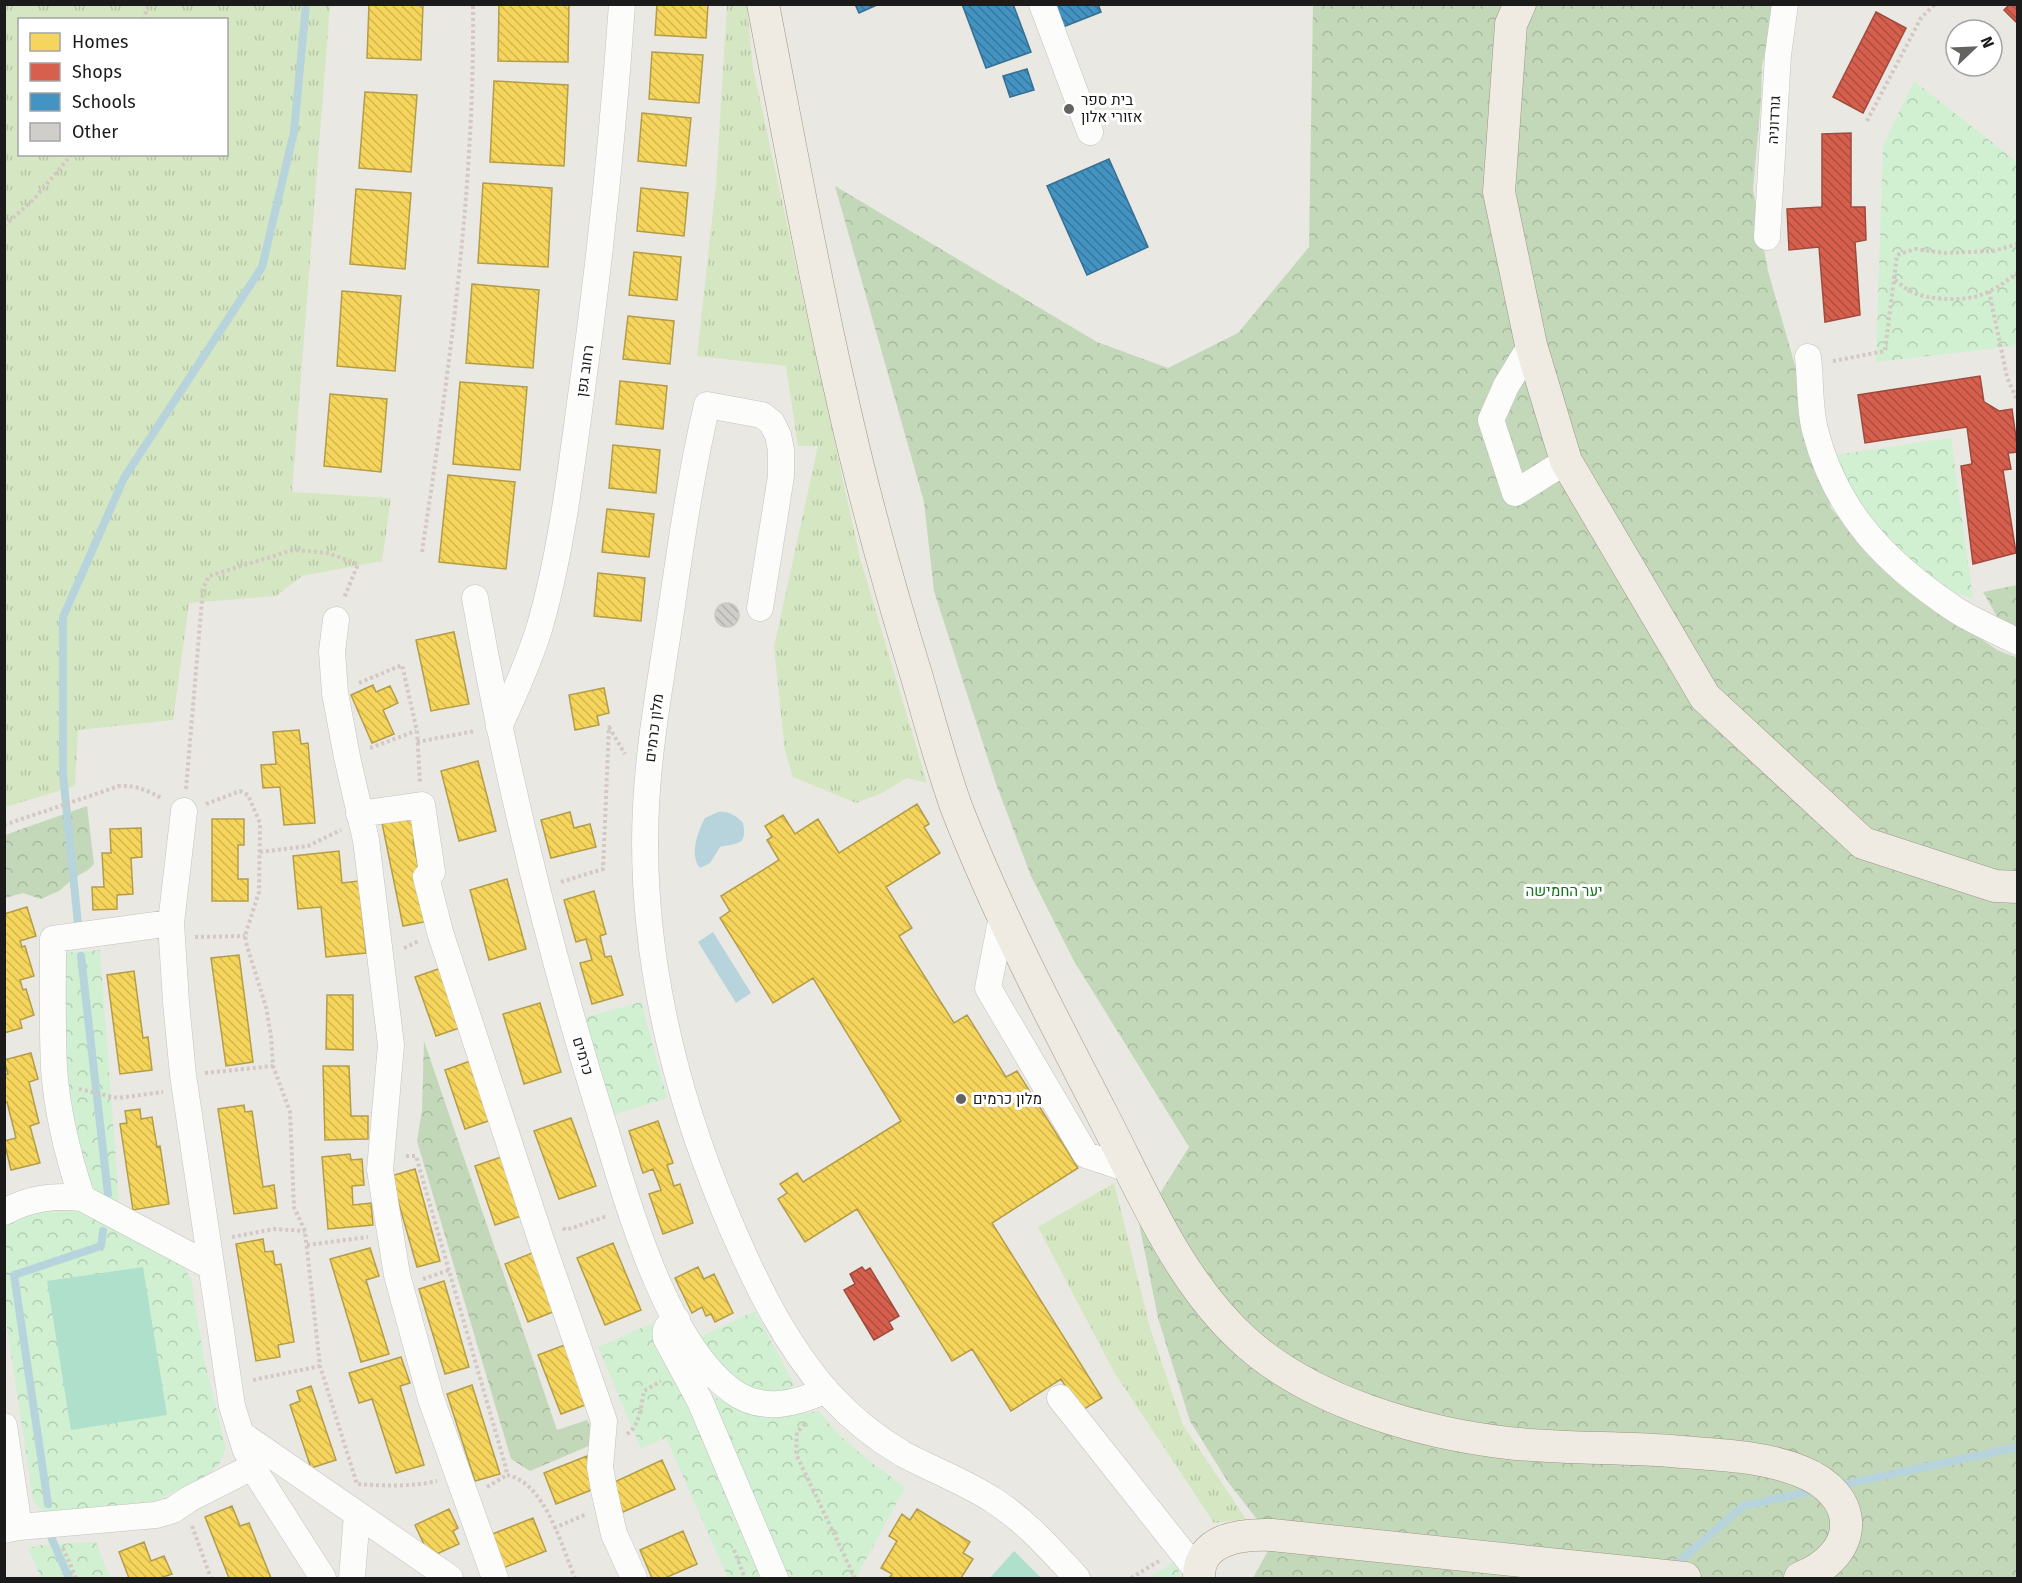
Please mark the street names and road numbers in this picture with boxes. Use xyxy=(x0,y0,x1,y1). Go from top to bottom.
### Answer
street label: גורדוניה xyxy=(1764,95,1784,145)
street label: רחוב גפן xyxy=(572,344,598,398)
street label: מלון כרמים xyxy=(641,693,667,763)
street label: כרמים xyxy=(569,1035,597,1077)

